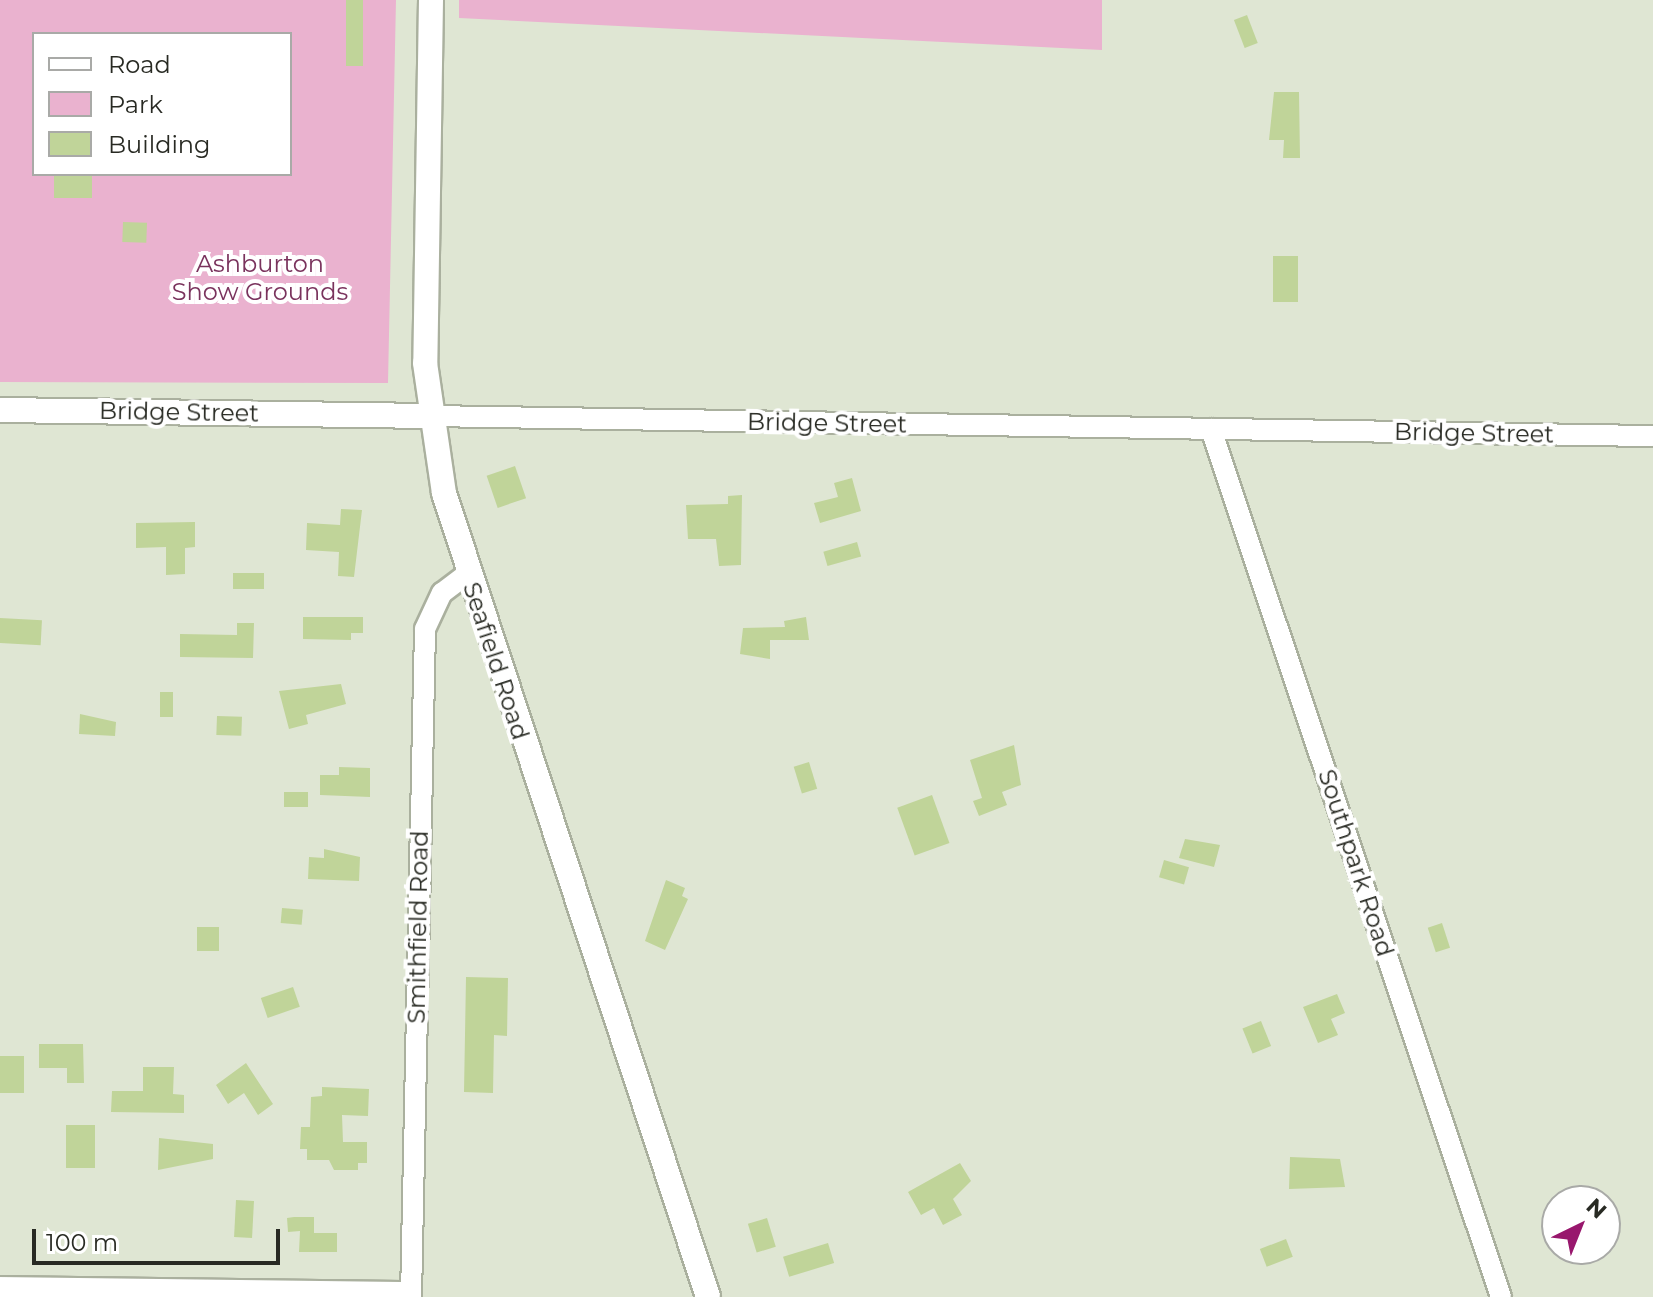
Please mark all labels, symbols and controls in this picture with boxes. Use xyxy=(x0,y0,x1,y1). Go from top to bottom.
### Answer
legend xyxy=(32,32,292,176)
text: Road xyxy=(108,50,171,79)
text: Park xyxy=(108,90,163,119)
text: Building xyxy=(108,130,211,159)
park label: Ashburton Show Grounds xyxy=(172,250,348,306)
street label: Bridge Street xyxy=(99,396,259,428)
street label: Bridge Street xyxy=(747,407,907,439)
street label: Bridge Street xyxy=(1394,417,1554,449)
street label: Seafield Road xyxy=(457,579,535,743)
street label: Southpark Road xyxy=(1312,766,1400,960)
street label: Smithfield Road xyxy=(402,830,434,1024)
north arrow xyxy=(1541,1185,1621,1265)
text: N xyxy=(1581,1193,1612,1224)
scale bar xyxy=(36,1213,284,1263)
text: 100 m xyxy=(46,1228,118,1257)

